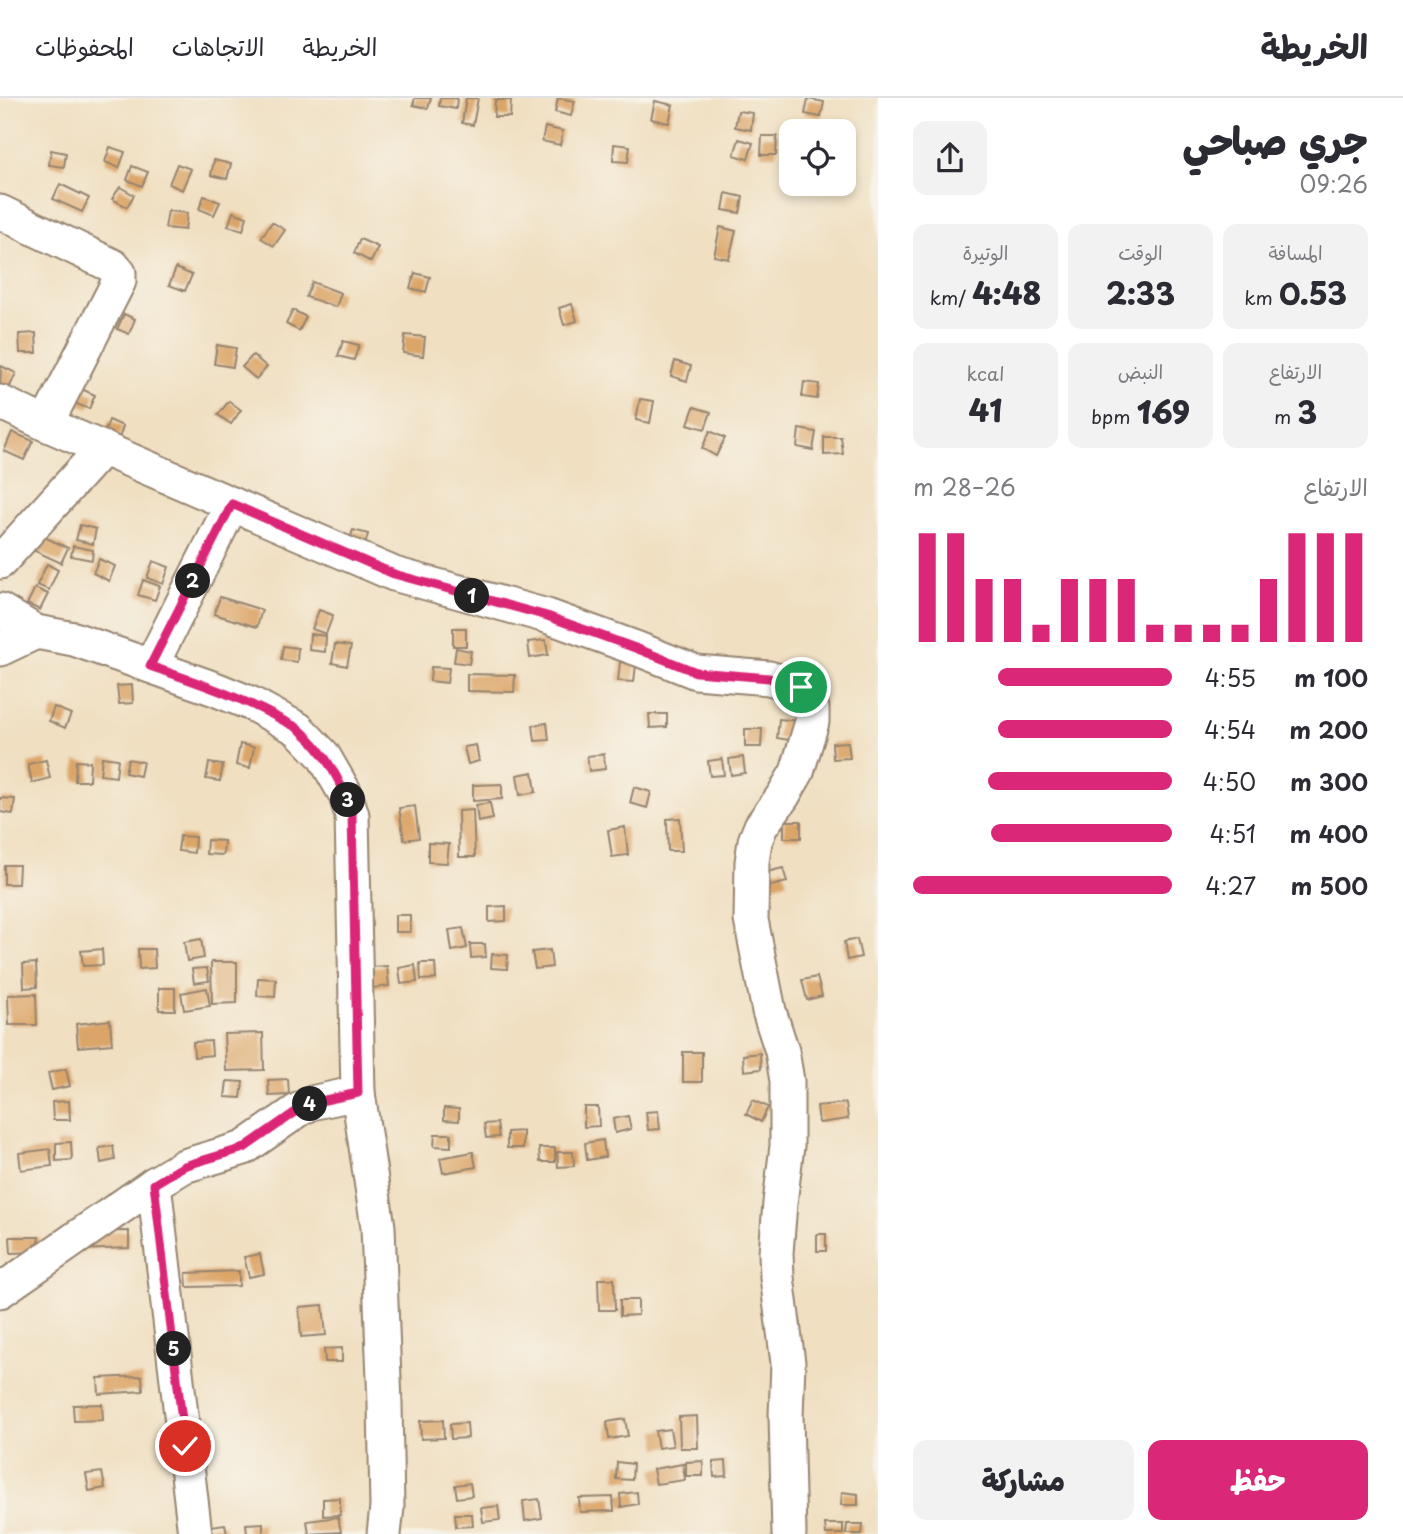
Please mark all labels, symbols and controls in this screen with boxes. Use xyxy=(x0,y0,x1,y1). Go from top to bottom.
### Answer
text: الخريطة xyxy=(1261,20,1368,70)
text: المحفوظات xyxy=(35,28,134,64)
text: الاتجاهات xyxy=(172,28,265,64)
text: الخريطة xyxy=(303,28,377,64)
text: جري صباحي xyxy=(1182,111,1368,168)
map controls xyxy=(779,119,856,196)
button: locate xyxy=(779,119,856,196)
button: share xyxy=(913,121,987,195)
text: 09:26 xyxy=(1300,166,1368,201)
text: الوتيرة xyxy=(963,238,1008,266)
text: الوقت xyxy=(1118,238,1163,266)
text: المسافة xyxy=(1268,238,1323,266)
text: 4:48 xyxy=(972,270,1041,315)
text: 2:33 xyxy=(1106,270,1175,315)
text: 0.53 xyxy=(1279,270,1347,315)
text: /km xyxy=(930,283,972,311)
text: km xyxy=(1244,283,1279,311)
text: النبض xyxy=(1118,357,1163,385)
text: الارتفاع xyxy=(1269,357,1322,385)
text: kcal xyxy=(967,359,1004,387)
text: 41 xyxy=(969,387,1002,432)
text: 169 xyxy=(1137,389,1190,434)
text: 3 xyxy=(1297,389,1317,434)
text: bpm xyxy=(1091,402,1137,430)
text: m xyxy=(1274,402,1297,430)
text: 26–28 m xyxy=(913,469,1016,504)
text: الارتفاع xyxy=(1304,469,1368,504)
pin: 2 xyxy=(176,564,210,598)
text: 2 xyxy=(186,566,199,594)
pin: 1 xyxy=(454,578,490,614)
text: 1 xyxy=(467,581,476,609)
pin xyxy=(771,657,831,717)
text: 4:55 xyxy=(1205,660,1256,695)
text: 100 m xyxy=(1294,660,1368,695)
icon: arrive xyxy=(782,668,820,706)
text: 4:54 xyxy=(1204,712,1256,747)
text: 200 m xyxy=(1289,712,1368,747)
text: 4:50 xyxy=(1203,764,1256,799)
text: 300 m xyxy=(1290,764,1368,799)
pin: 3 xyxy=(330,782,366,818)
text: 3 xyxy=(341,785,354,813)
text: 4:51 xyxy=(1210,816,1256,851)
text: 400 m xyxy=(1290,816,1368,851)
text: 4:27 xyxy=(1206,868,1256,903)
text: 500 m xyxy=(1291,868,1368,903)
pin: 4 xyxy=(292,1086,328,1122)
text: 4 xyxy=(303,1089,316,1117)
pin: 5 xyxy=(156,1332,192,1366)
text: 5 xyxy=(167,1334,180,1362)
pin xyxy=(155,1416,215,1476)
icon: check xyxy=(166,1427,204,1465)
button: مشاركة xyxy=(913,1440,1134,1520)
button: حفظ xyxy=(1148,1440,1368,1520)

